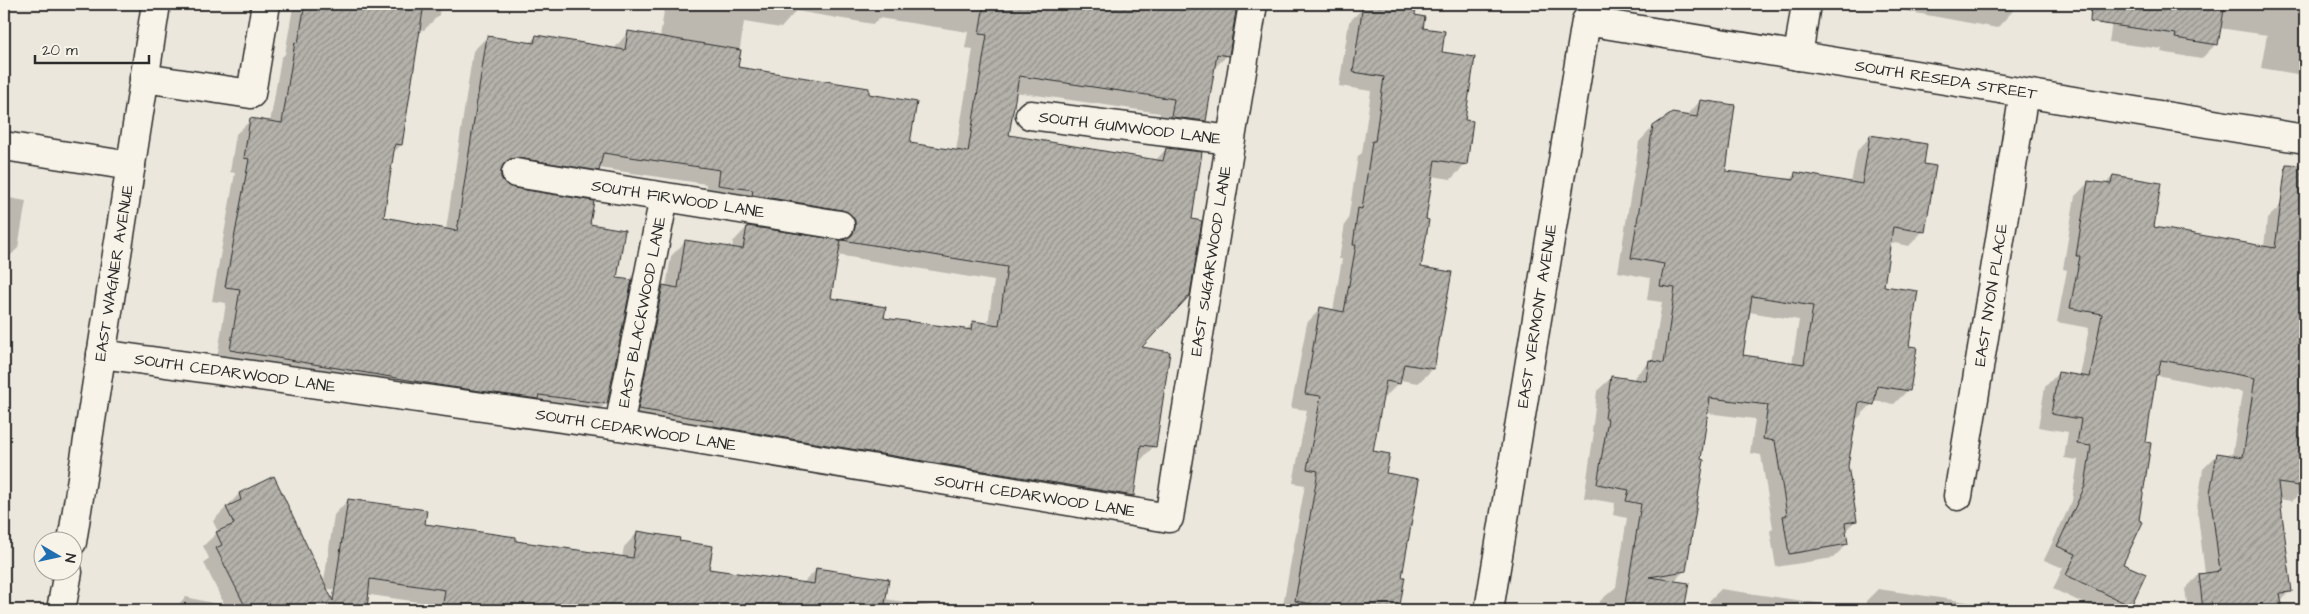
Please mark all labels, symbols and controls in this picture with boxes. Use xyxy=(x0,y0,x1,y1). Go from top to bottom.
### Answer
scale bar xyxy=(35,32,149,64)
text: 20 m xyxy=(42,40,78,61)
street label: SOUTH RESEDA STREET xyxy=(1853,55,2039,105)
street label: SOUTH GUMWOOD LANE xyxy=(1038,106,1223,150)
street label: EAST SUGARWOOD LANE xyxy=(1185,164,1237,358)
street label: SOUTH FIRWOOD LANE xyxy=(590,174,767,224)
street label: EAST WAGNER AVENUE xyxy=(89,183,139,363)
street label: EAST BLACKWOOD LANE xyxy=(613,214,671,409)
street label: EAST NYON PLACE xyxy=(1969,221,2013,368)
street label: EAST VERMONT AVENUE xyxy=(1512,222,1562,410)
street label: SOUTH CEDARWOOD LANE xyxy=(133,348,338,398)
street label: SOUTH CEDARWOOD LANE xyxy=(534,403,738,457)
street label: SOUTH CEDARWOOD LANE xyxy=(933,469,1137,523)
north arrow xyxy=(32,532,82,582)
text: N xyxy=(59,552,80,564)

